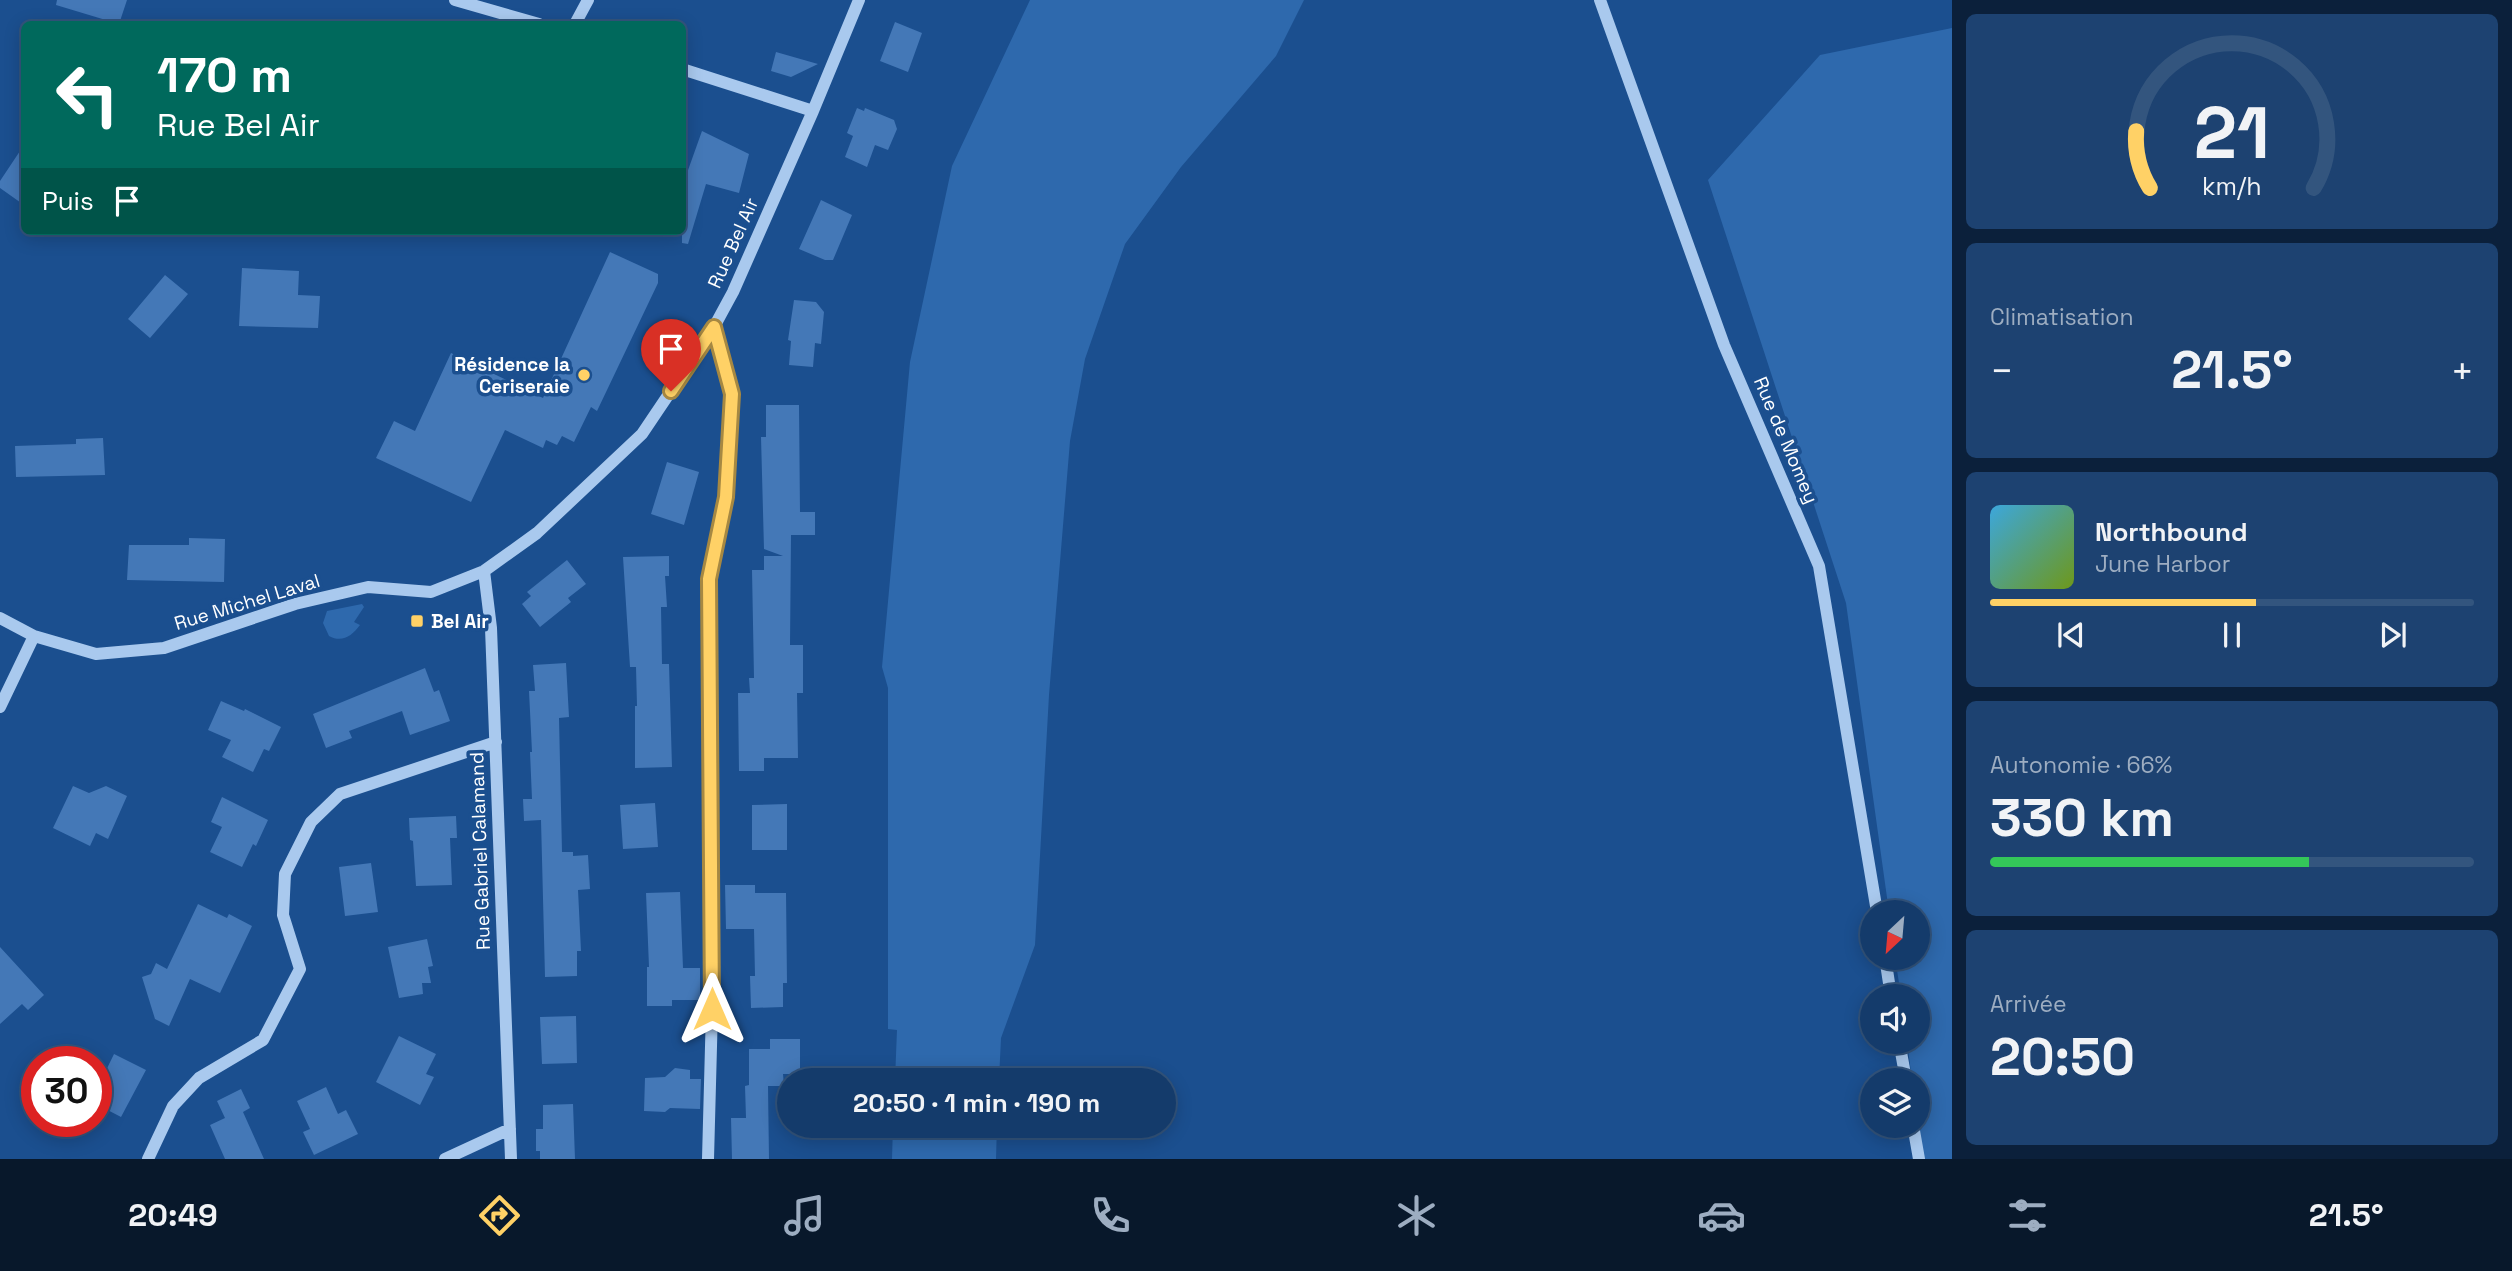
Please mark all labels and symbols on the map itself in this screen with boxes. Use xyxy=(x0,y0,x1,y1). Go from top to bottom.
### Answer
street label: Rue Bel Air xyxy=(702,194,764,292)
pin xyxy=(641,319,701,391)
place label: Résidence la Ceriseraie xyxy=(454,352,570,399)
marker: Résidence la Ceriseraie xyxy=(576,367,592,383)
street label: Rue de Momey xyxy=(1748,373,1824,507)
street label: Rue Michel Laval xyxy=(171,568,323,636)
place label: Bel Air xyxy=(431,609,489,634)
marker: Bel Air xyxy=(409,613,425,629)
street label: Rue Gabriel Calamand xyxy=(464,752,496,950)
north arrow xyxy=(1860,900,1930,970)
position arrow xyxy=(675,972,749,1046)
speed limit sign: 30 xyxy=(21,1046,112,1137)

